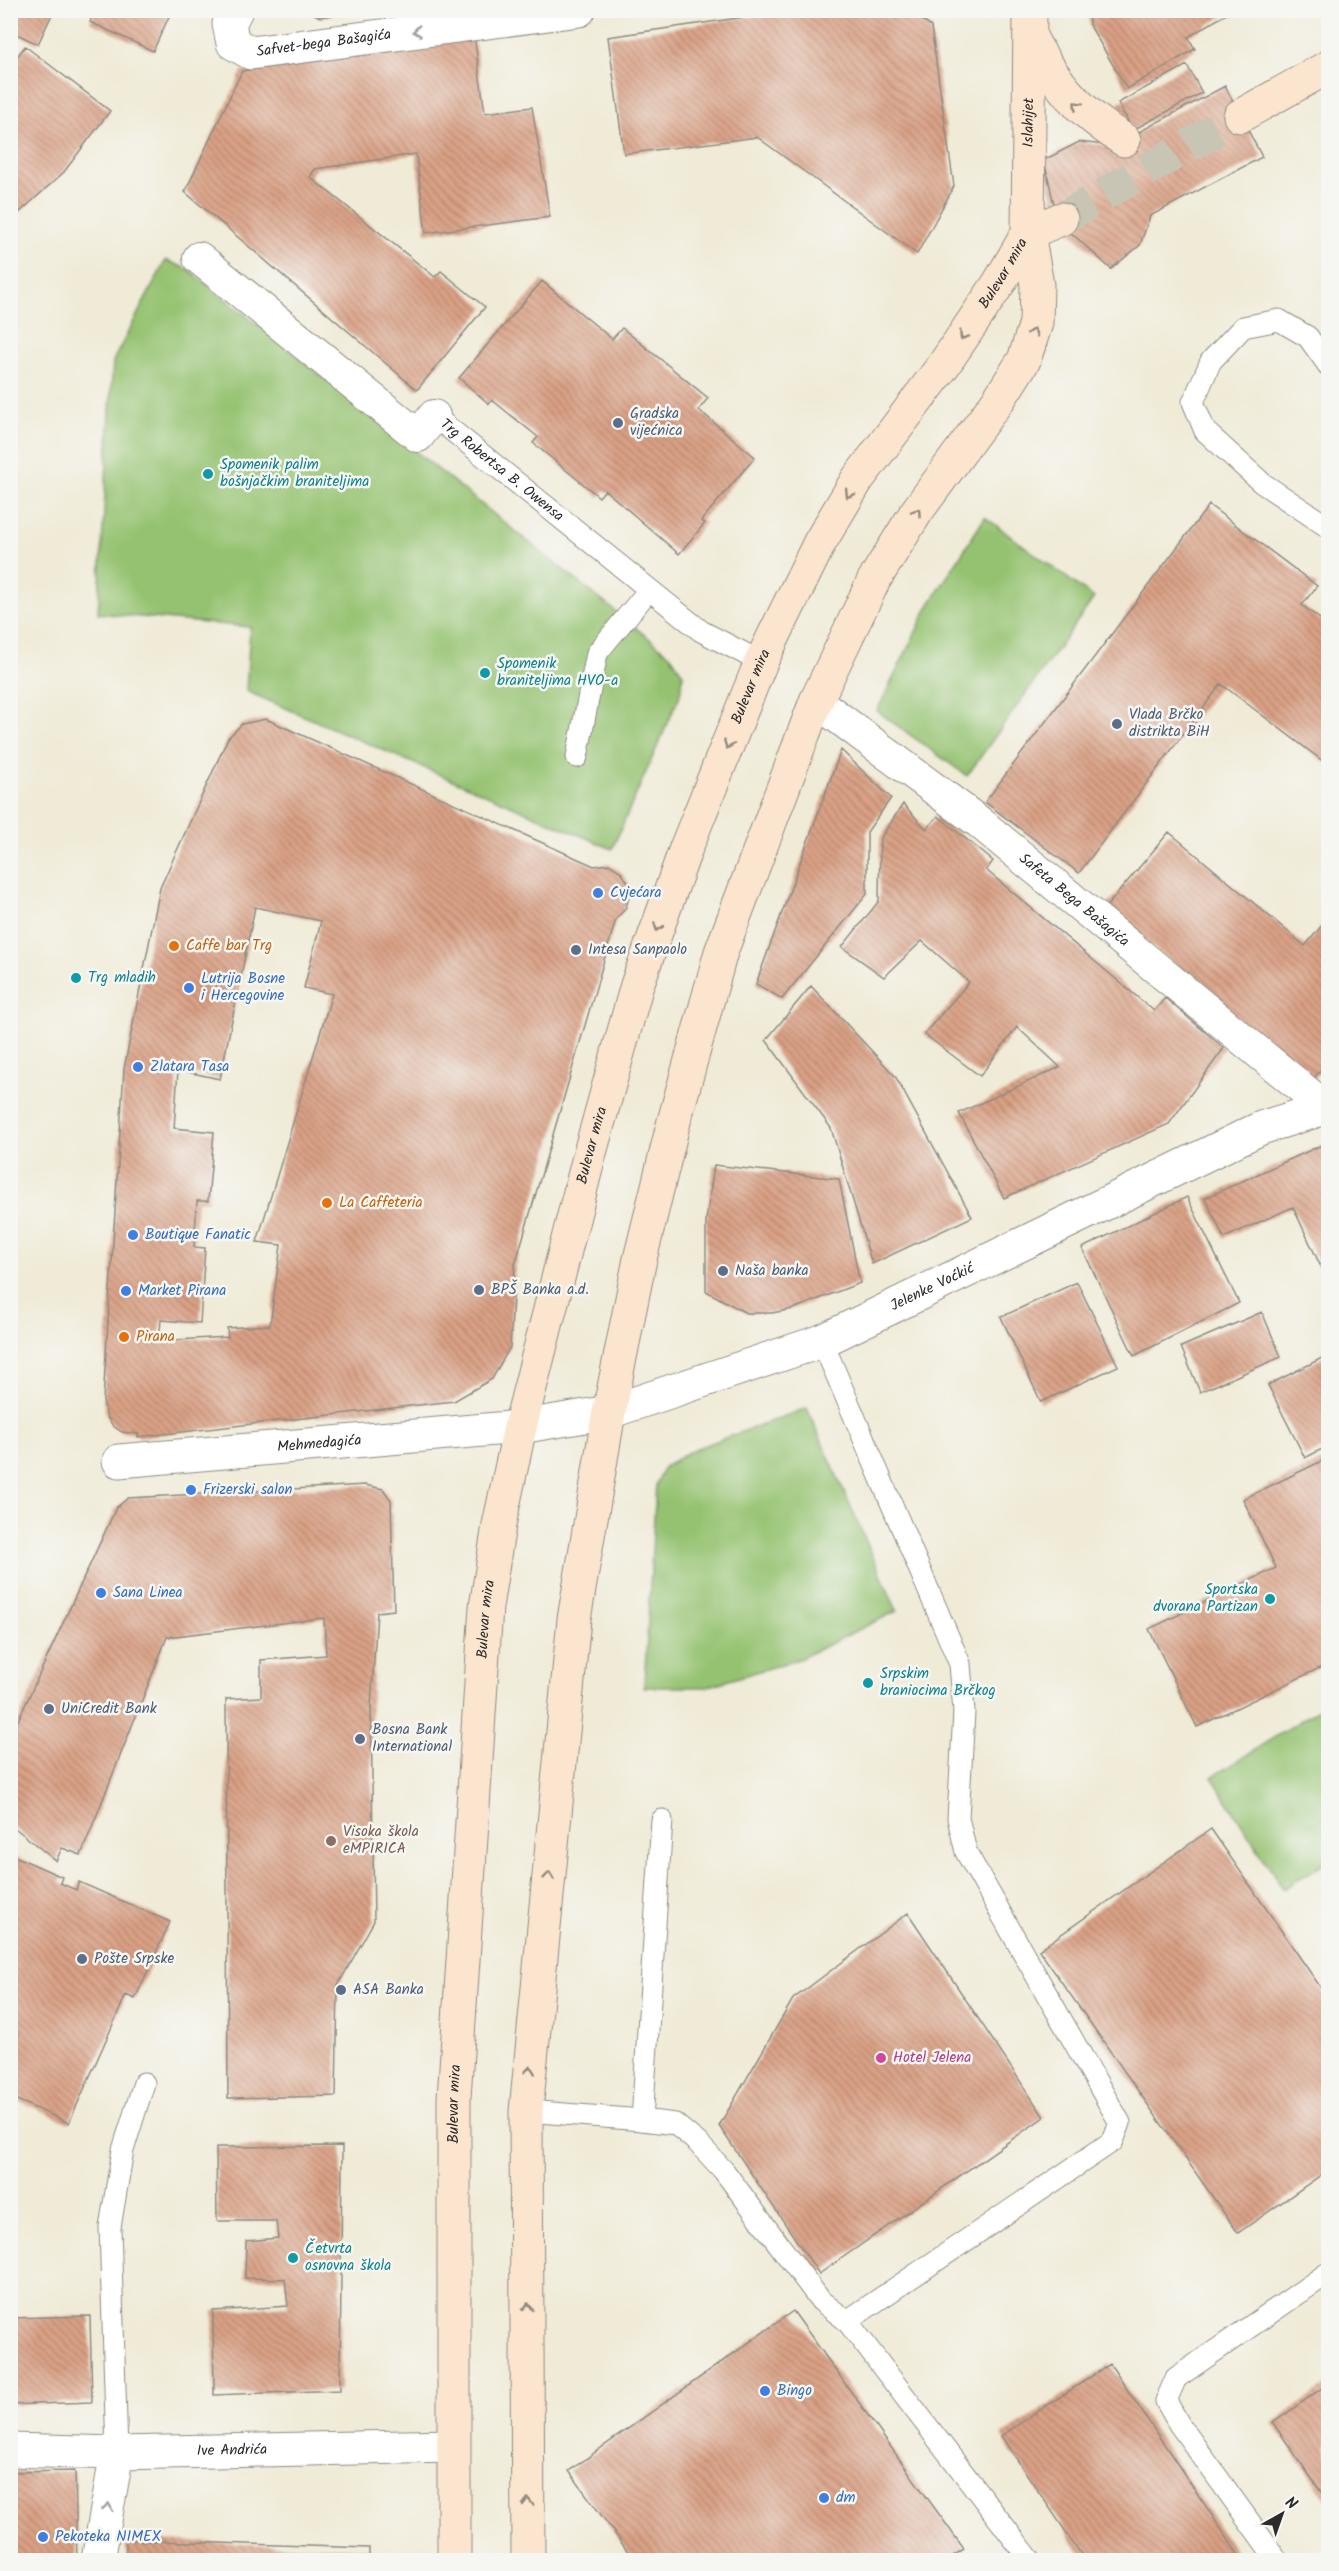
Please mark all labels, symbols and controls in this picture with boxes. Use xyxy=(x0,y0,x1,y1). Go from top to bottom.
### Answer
street label: Safvet-bega Bašagića xyxy=(255,23,393,64)
one-way arrow xyxy=(412,24,421,37)
street label: Islahijet xyxy=(1017,97,1041,148)
one-way arrow xyxy=(1074,102,1085,113)
street label: Bulevar mira xyxy=(973,234,1035,314)
one-way arrow xyxy=(1026,327,1038,338)
one-way arrow xyxy=(959,330,970,341)
place label: Gradska vijećnica xyxy=(630,402,682,443)
street label: Trg Robertsa B. Owensa xyxy=(435,413,569,528)
marker: Gradska vijećnica xyxy=(611,416,625,430)
place label: Spomenik palim bošnjačkim braniteljima xyxy=(220,453,369,494)
marker: Spomenik palim bošnjačkim braniteljima xyxy=(201,467,215,481)
one-way arrow xyxy=(844,488,856,498)
one-way arrow xyxy=(909,508,921,518)
street label: Bulevar mira xyxy=(725,645,777,728)
place label: Spomenik braniteljima HVO-a xyxy=(497,652,618,693)
marker: Spomenik braniteljima HVO-a xyxy=(478,666,492,680)
place label: Vlada Brčko distrikta BiH xyxy=(1129,703,1210,744)
marker: Vlada Brčko distrikta BiH xyxy=(1110,717,1124,731)
one-way arrow xyxy=(723,739,735,750)
street label: Safeta Bega Bašagića xyxy=(1013,847,1135,953)
place label: Cvjećara xyxy=(610,881,662,905)
marker: Cvjećara xyxy=(591,886,605,900)
one-way arrow xyxy=(653,921,665,932)
place label: Caffe bar Trg xyxy=(186,934,272,958)
place label: Intesa Sanpaolo xyxy=(588,938,687,962)
marker: Caffe bar Trg xyxy=(167,939,181,953)
marker: Intesa Sanpaolo xyxy=(569,943,583,957)
place label: Trg mladih xyxy=(88,966,156,990)
place label: Lutrija Bosne i Hercegovine xyxy=(201,967,285,1008)
marker: Trg mladih xyxy=(69,971,83,985)
marker: Lutrija Bosne i Hercegovine xyxy=(182,981,196,995)
place label: Zlatara Tasa xyxy=(150,1055,229,1079)
marker: Zlatara Tasa xyxy=(131,1060,145,1074)
street label: Bulevar mira xyxy=(571,1104,614,1187)
place label: La Caffeteria xyxy=(339,1191,422,1215)
marker: La Caffeteria xyxy=(320,1196,334,1210)
place label: Boutique Fanatic xyxy=(145,1223,251,1247)
marker: Boutique Fanatic xyxy=(126,1228,140,1242)
street label: Jelenke Voćkić xyxy=(886,1256,980,1318)
place label: Naša banka xyxy=(735,1259,809,1283)
marker: Naša banka xyxy=(716,1264,730,1278)
place label: BPŠ Banka a.d. xyxy=(491,1278,589,1302)
place label: Market Pirana xyxy=(138,1279,226,1303)
marker: BPŠ Banka a.d. xyxy=(472,1283,486,1297)
marker: Market Pirana xyxy=(119,1284,133,1298)
place label: Pirana xyxy=(136,1325,175,1349)
marker: Pirana xyxy=(117,1330,131,1344)
street label: Mehmedagića xyxy=(276,1428,362,1460)
place label: Frizerski salon xyxy=(203,1478,293,1502)
marker: Frizerski salon xyxy=(184,1483,198,1497)
street label: Bulevar mira xyxy=(471,1578,502,1659)
place label: Sportska dvorana Partizan xyxy=(1153,1578,1258,1619)
place label: Sana Linea xyxy=(113,1581,183,1605)
marker: Sana Linea xyxy=(94,1586,108,1600)
marker: Sportska dvorana Partizan xyxy=(1263,1592,1277,1606)
place label: Srpskim braniocima Brčkog xyxy=(880,1662,996,1703)
marker: Srpskim braniocima Brčkog xyxy=(861,1676,875,1690)
place label: UniCredit Bank xyxy=(61,1697,158,1721)
marker: UniCredit Bank xyxy=(42,1702,56,1716)
place label: Bosna Bank International xyxy=(372,1718,452,1759)
marker: Bosna Bank International xyxy=(353,1732,367,1746)
place label: Visoka škola eMPIRICA xyxy=(343,1820,419,1861)
marker: Visoka škola eMPIRICA xyxy=(324,1834,338,1848)
one-way arrow xyxy=(542,1872,555,1881)
place label: Pošte Srpske xyxy=(94,1947,174,1971)
marker: Pošte Srpske xyxy=(75,1952,89,1966)
place label: ASA Banka xyxy=(353,1978,424,2002)
marker: ASA Banka xyxy=(334,1983,348,1997)
place label: Hotel Jelena xyxy=(893,2046,971,2070)
marker: Hotel Jelena xyxy=(874,2051,888,2065)
street label: Bulevar mira xyxy=(442,2064,468,2144)
one-way arrow xyxy=(523,2066,536,2075)
place label: Četvrta osnovna škola xyxy=(305,2237,391,2278)
marker: Četvrta osnovna škola xyxy=(286,2251,300,2265)
one-way arrow xyxy=(522,2303,534,2312)
place label: Bingo xyxy=(777,2379,812,2403)
marker: Bingo xyxy=(758,2384,772,2398)
street label: Ive Andrića xyxy=(196,2438,268,2463)
north arrow xyxy=(1252,2484,1312,2544)
place label: dm xyxy=(836,2486,855,2510)
marker: dm xyxy=(817,2491,831,2505)
text: N xyxy=(1279,2491,1303,2516)
one-way arrow xyxy=(522,2498,534,2507)
one-way arrow xyxy=(101,2502,113,2511)
place label: Pekoteka NIMEX xyxy=(55,2525,162,2549)
marker: Pekoteka NIMEX xyxy=(36,2530,50,2544)

